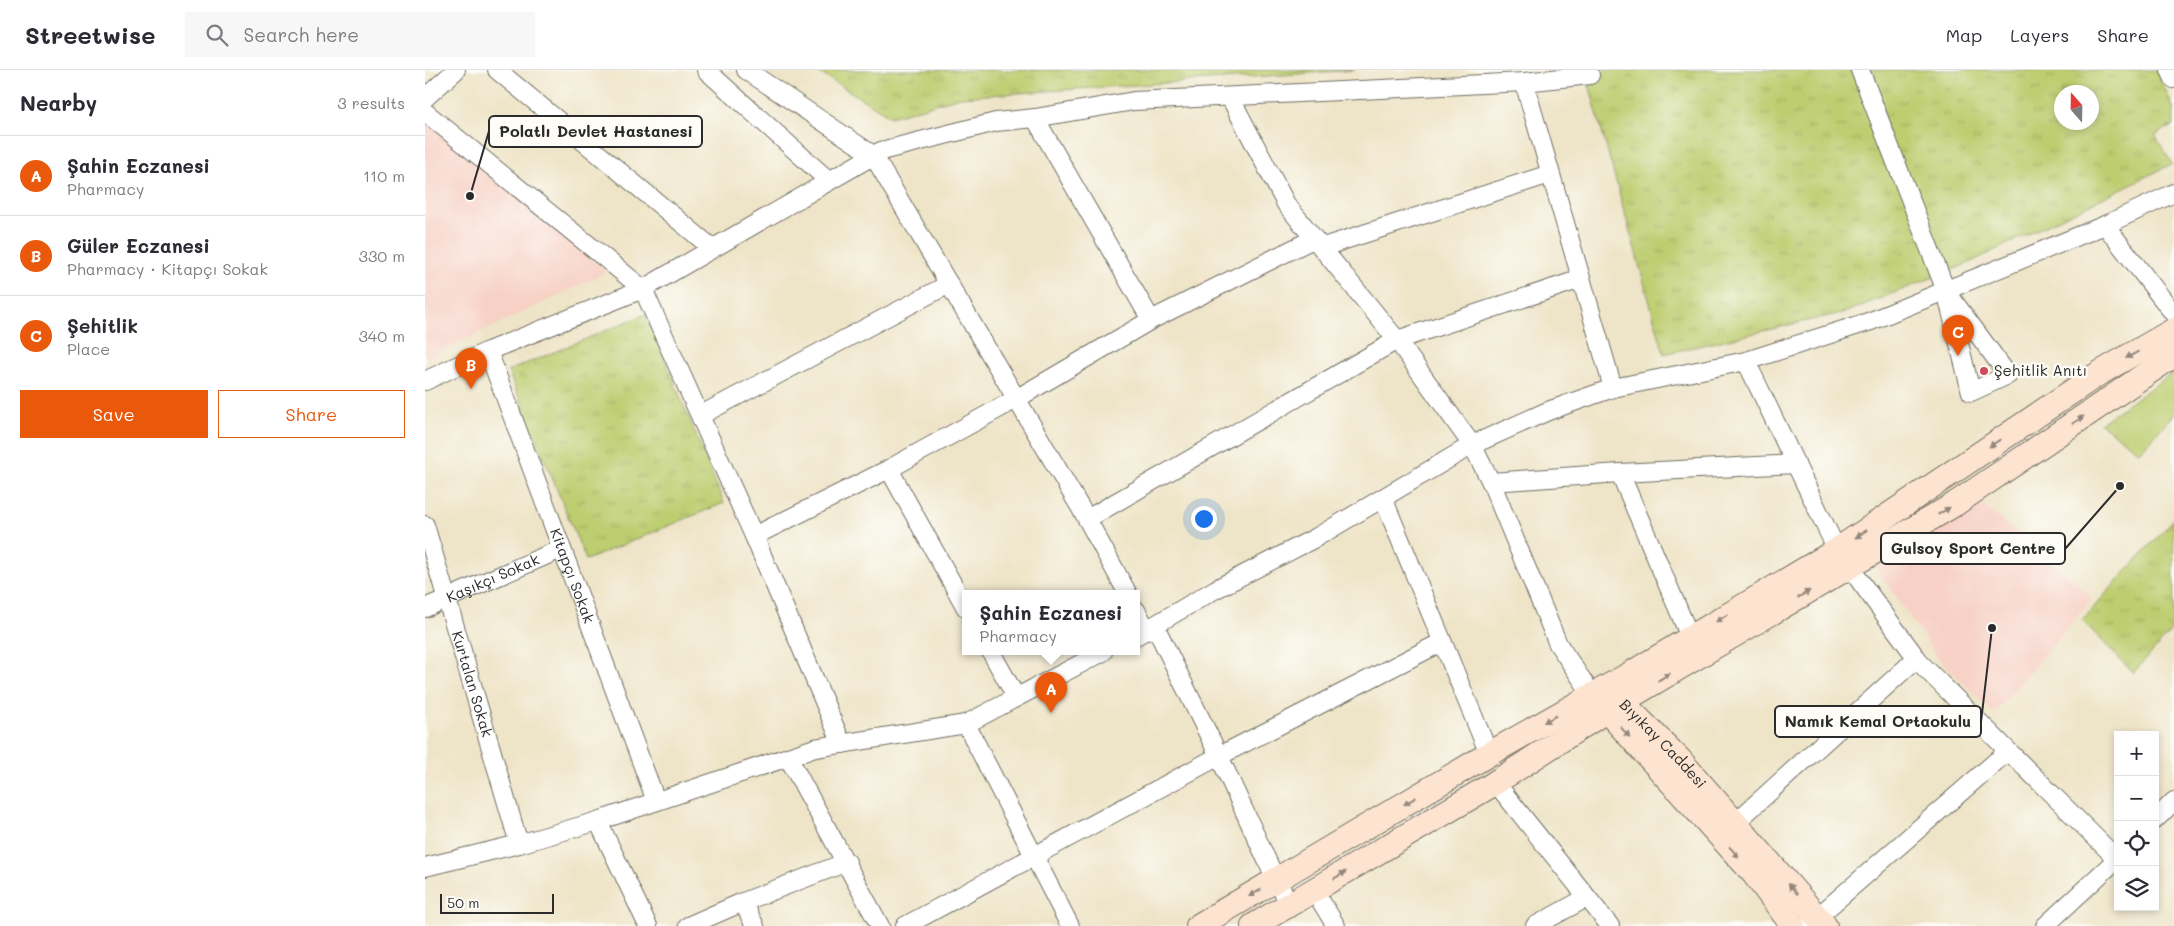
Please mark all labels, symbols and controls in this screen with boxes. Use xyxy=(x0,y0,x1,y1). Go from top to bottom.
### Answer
search box xyxy=(185,12,535,57)
text: Streetwise xyxy=(25,19,155,50)
icon: search xyxy=(203,21,231,49)
text: Search here xyxy=(243,22,359,47)
text: Map xyxy=(1946,23,1982,47)
text: Layers xyxy=(2010,23,2069,47)
text: Share xyxy=(2097,23,2149,47)
north arrow xyxy=(2054,85,2099,130)
text: Nearby xyxy=(20,89,97,116)
text: 3 results xyxy=(337,92,405,113)
callout: Polatlı Devlet Hastanesi xyxy=(489,116,702,147)
text: Polatlı Devlet Hastanesi xyxy=(499,120,693,141)
text: Şahin Eczanesi xyxy=(67,153,210,178)
text: A xyxy=(30,165,42,186)
text: 110 m xyxy=(363,165,405,186)
text: Pharmacy xyxy=(67,178,144,199)
text: Güler Eczanesi xyxy=(67,233,210,258)
text: B xyxy=(31,245,41,266)
text: 330 m xyxy=(359,245,405,266)
text: Pharmacy · Kitapçı Sokak xyxy=(67,258,268,279)
text: Şehitlik xyxy=(67,313,138,338)
pin: C xyxy=(1942,315,1974,356)
text: C xyxy=(30,325,42,346)
text: 340 m xyxy=(358,325,405,346)
text: Place xyxy=(67,338,110,359)
pin: B xyxy=(455,348,487,389)
one-way arrow xyxy=(2125,351,2139,359)
place label: Şehitlik Anıtı xyxy=(1994,360,2087,380)
marker: Şehitlik Anıtı xyxy=(1978,365,1990,377)
button: Save xyxy=(20,390,208,438)
button: Share xyxy=(218,390,405,438)
one-way arrow xyxy=(2072,416,2085,425)
one-way arrow xyxy=(1989,438,2002,448)
your location xyxy=(1191,506,1217,532)
one-way arrow xyxy=(1937,507,1950,516)
street label: Kitapçı Sokak xyxy=(546,525,600,626)
one-way arrow xyxy=(1854,529,1868,539)
callout: Gulsoy Sport Centre xyxy=(1881,533,2065,564)
text: Gulsoy Sport Centre xyxy=(1891,537,2055,558)
street label: Kaşıkçı Sokak xyxy=(443,549,542,607)
popup xyxy=(962,590,1140,655)
one-way arrow xyxy=(1796,590,1811,598)
text: Şahin Eczanesi xyxy=(980,600,1122,625)
one-way arrow xyxy=(1715,614,1728,623)
text: Pharmacy xyxy=(980,625,1057,646)
street label: Kurtalan Sokak xyxy=(448,628,498,739)
pin: A xyxy=(1035,672,1067,713)
one-way arrow xyxy=(1657,672,1670,681)
street label: Bıyıkay Caddesi xyxy=(1616,694,1711,792)
callout: Namık Kemal Ortaokulu xyxy=(1775,706,1981,737)
text: Namık Kemal Ortaokulu xyxy=(1785,710,1971,731)
one-way arrow xyxy=(1544,715,1557,724)
one-way arrow xyxy=(1620,725,1631,738)
map controls xyxy=(2114,731,2159,911)
button: + xyxy=(2114,731,2159,776)
button: − xyxy=(2114,776,2159,821)
one-way arrow xyxy=(1403,797,1416,806)
button: locate xyxy=(2114,821,2159,866)
one-way arrow xyxy=(1728,846,1740,858)
button: layers xyxy=(2114,866,2159,911)
one-way arrow xyxy=(1333,870,1346,879)
one-way arrow xyxy=(1787,884,1799,896)
one-way arrow xyxy=(1248,889,1262,897)
scale bar xyxy=(440,891,554,914)
text: 50 m xyxy=(447,893,479,912)

